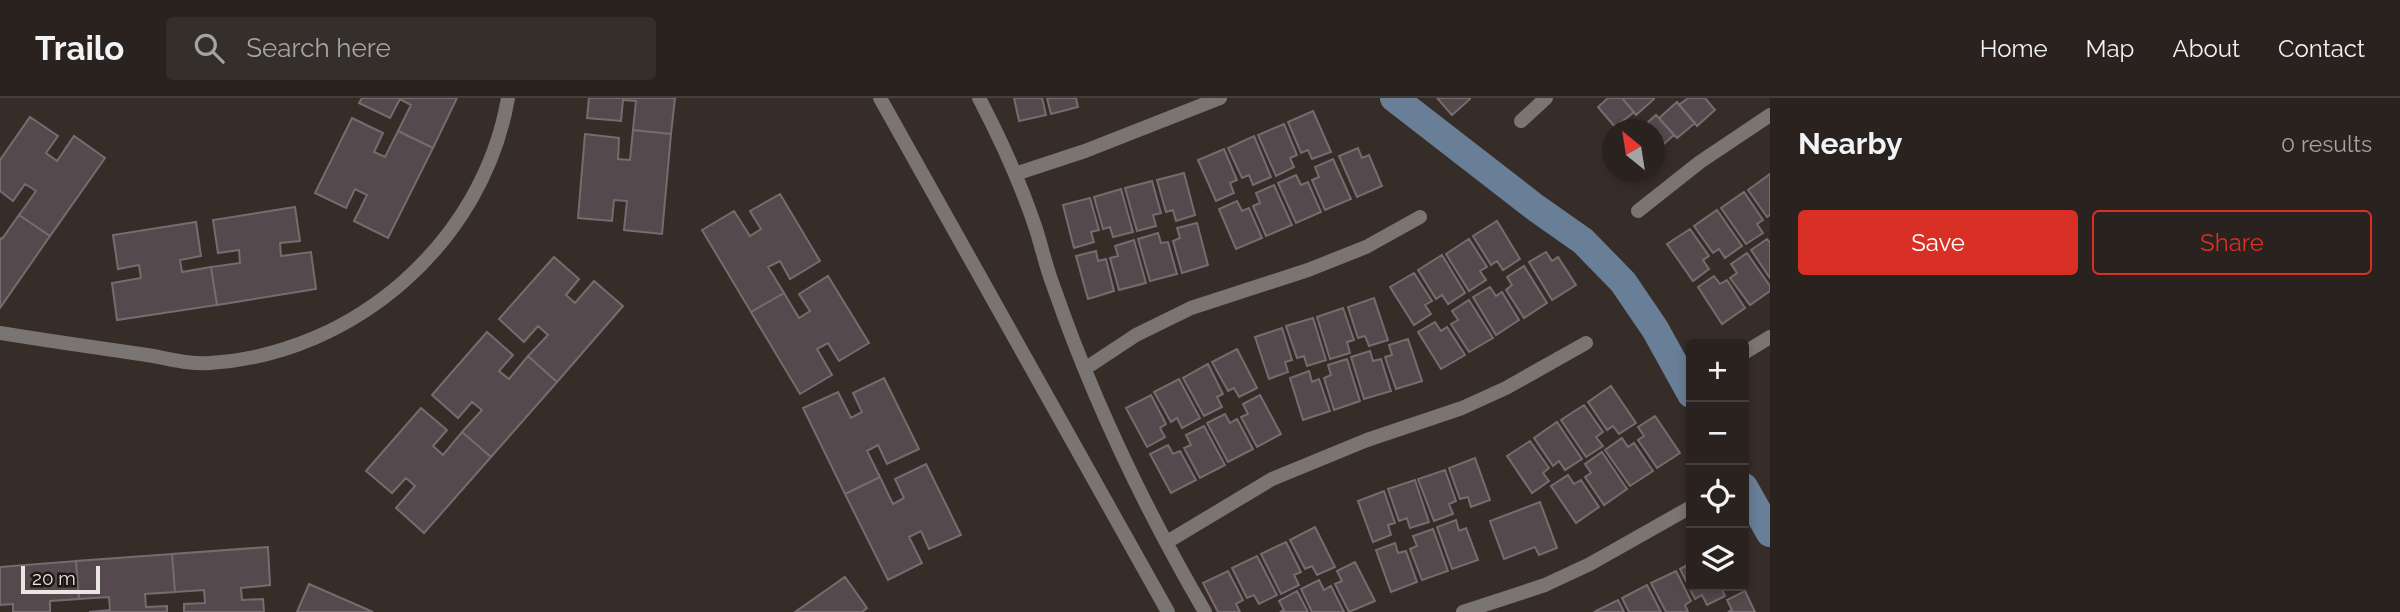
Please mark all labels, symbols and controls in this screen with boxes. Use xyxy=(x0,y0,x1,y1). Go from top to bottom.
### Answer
search box xyxy=(166,17,656,80)
text: Trailo xyxy=(35,29,124,68)
icon: search xyxy=(190,29,228,67)
text: Search here xyxy=(246,33,391,63)
text: Home xyxy=(1980,34,2048,63)
text: Map xyxy=(2086,34,2134,63)
text: About xyxy=(2172,34,2240,63)
text: Contact xyxy=(2278,34,2365,63)
north arrow xyxy=(1602,119,1665,182)
text: Nearby xyxy=(1798,126,1902,161)
text: 0 results xyxy=(2281,130,2372,157)
button: Save xyxy=(1798,210,2078,275)
button: Share xyxy=(2092,210,2372,275)
map controls xyxy=(1686,339,1749,591)
button: + xyxy=(1686,339,1749,402)
button: − xyxy=(1686,402,1749,465)
button: locate xyxy=(1686,465,1749,528)
button: layers xyxy=(1686,528,1749,591)
scale bar xyxy=(21,563,100,595)
text: 20 m xyxy=(32,567,76,589)

